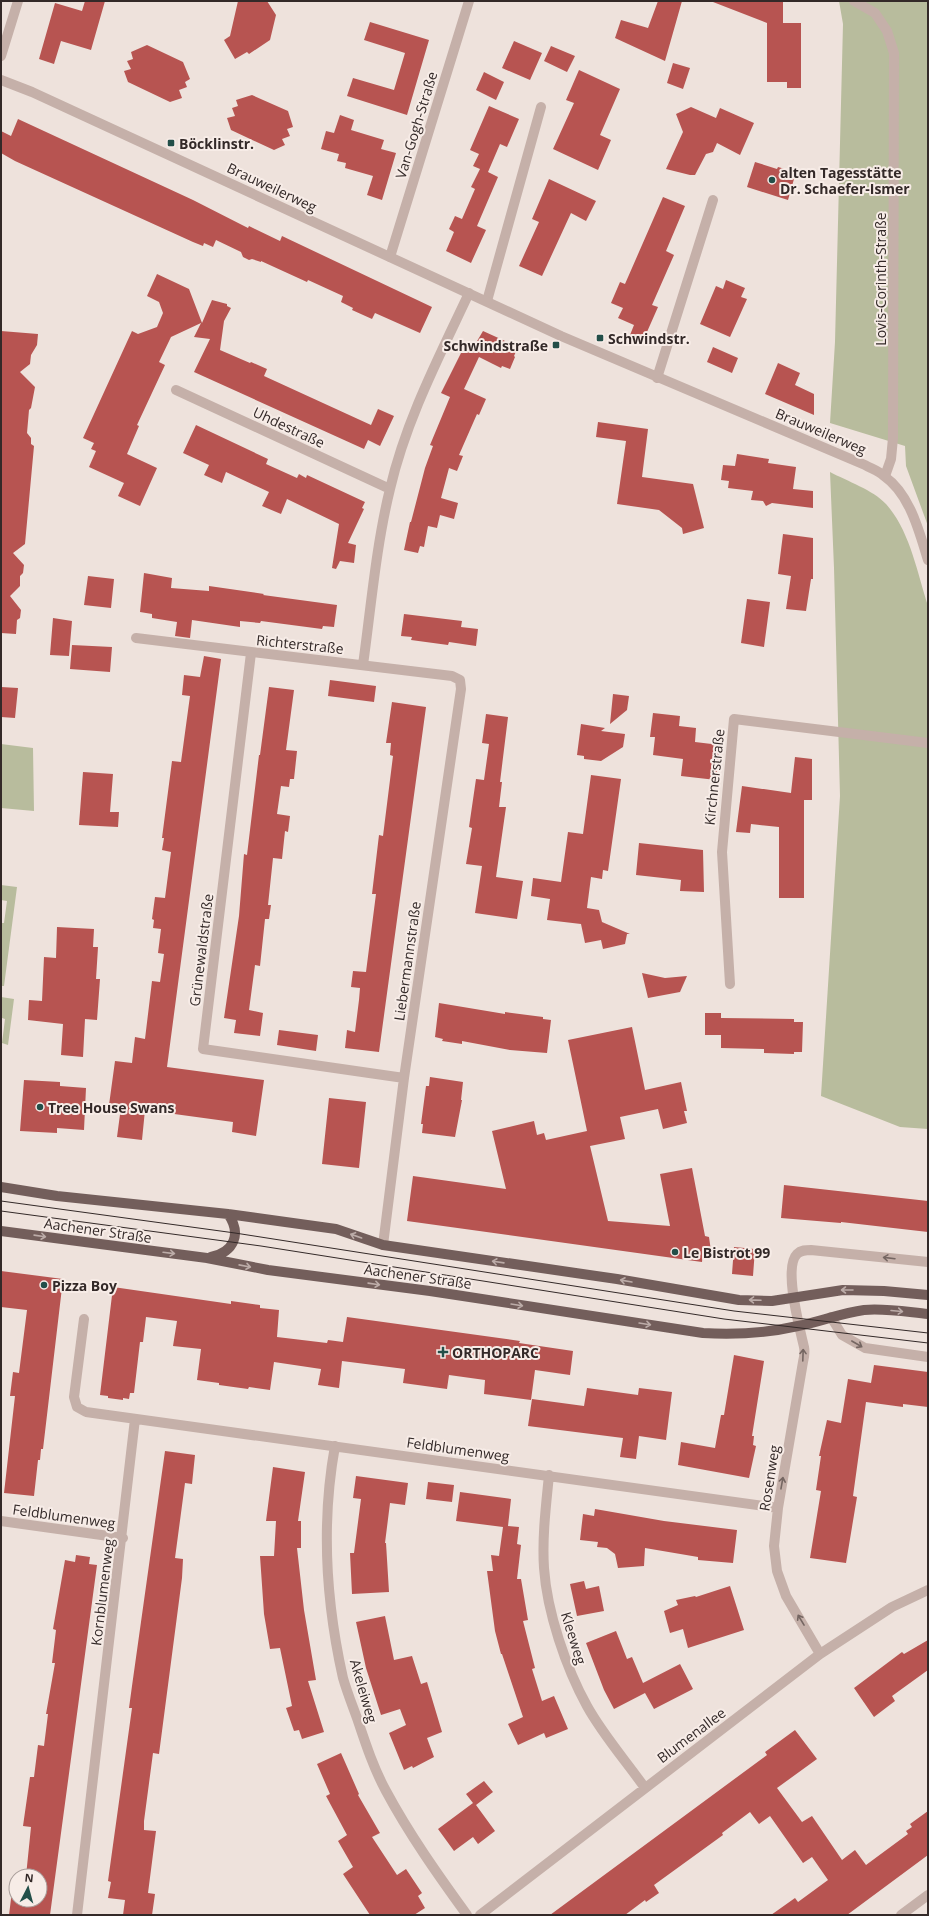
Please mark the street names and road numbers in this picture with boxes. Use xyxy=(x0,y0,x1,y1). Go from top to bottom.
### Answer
street label: Van-Gogh-Straße xyxy=(391,69,441,181)
street label: Brauweilerweg xyxy=(224,158,320,216)
street label: Lovis-Corinth-Straße xyxy=(871,212,890,346)
street label: Uhdestraße xyxy=(250,402,328,452)
street label: Brauweilerweg xyxy=(773,403,870,459)
street label: Richterstraße xyxy=(255,630,345,658)
street label: Kirchnerstraße xyxy=(699,728,729,826)
street label: Grünewaldstraße xyxy=(185,892,217,1007)
street label: Liebermannstraße xyxy=(389,900,425,1022)
street label: Aachener Straße xyxy=(43,1213,153,1247)
street label: Aachener Straße xyxy=(363,1259,473,1293)
street label: Feldblumenweg xyxy=(405,1432,511,1466)
street label: Rosenweg xyxy=(754,1443,784,1512)
street label: Feldblumenweg xyxy=(11,1499,117,1533)
street label: Kornblumenweg xyxy=(86,1537,118,1647)
street label: Kleeweg xyxy=(557,1609,591,1667)
street label: Akeleiweg xyxy=(346,1657,382,1725)
street label: Blumenallee xyxy=(653,1703,729,1767)

